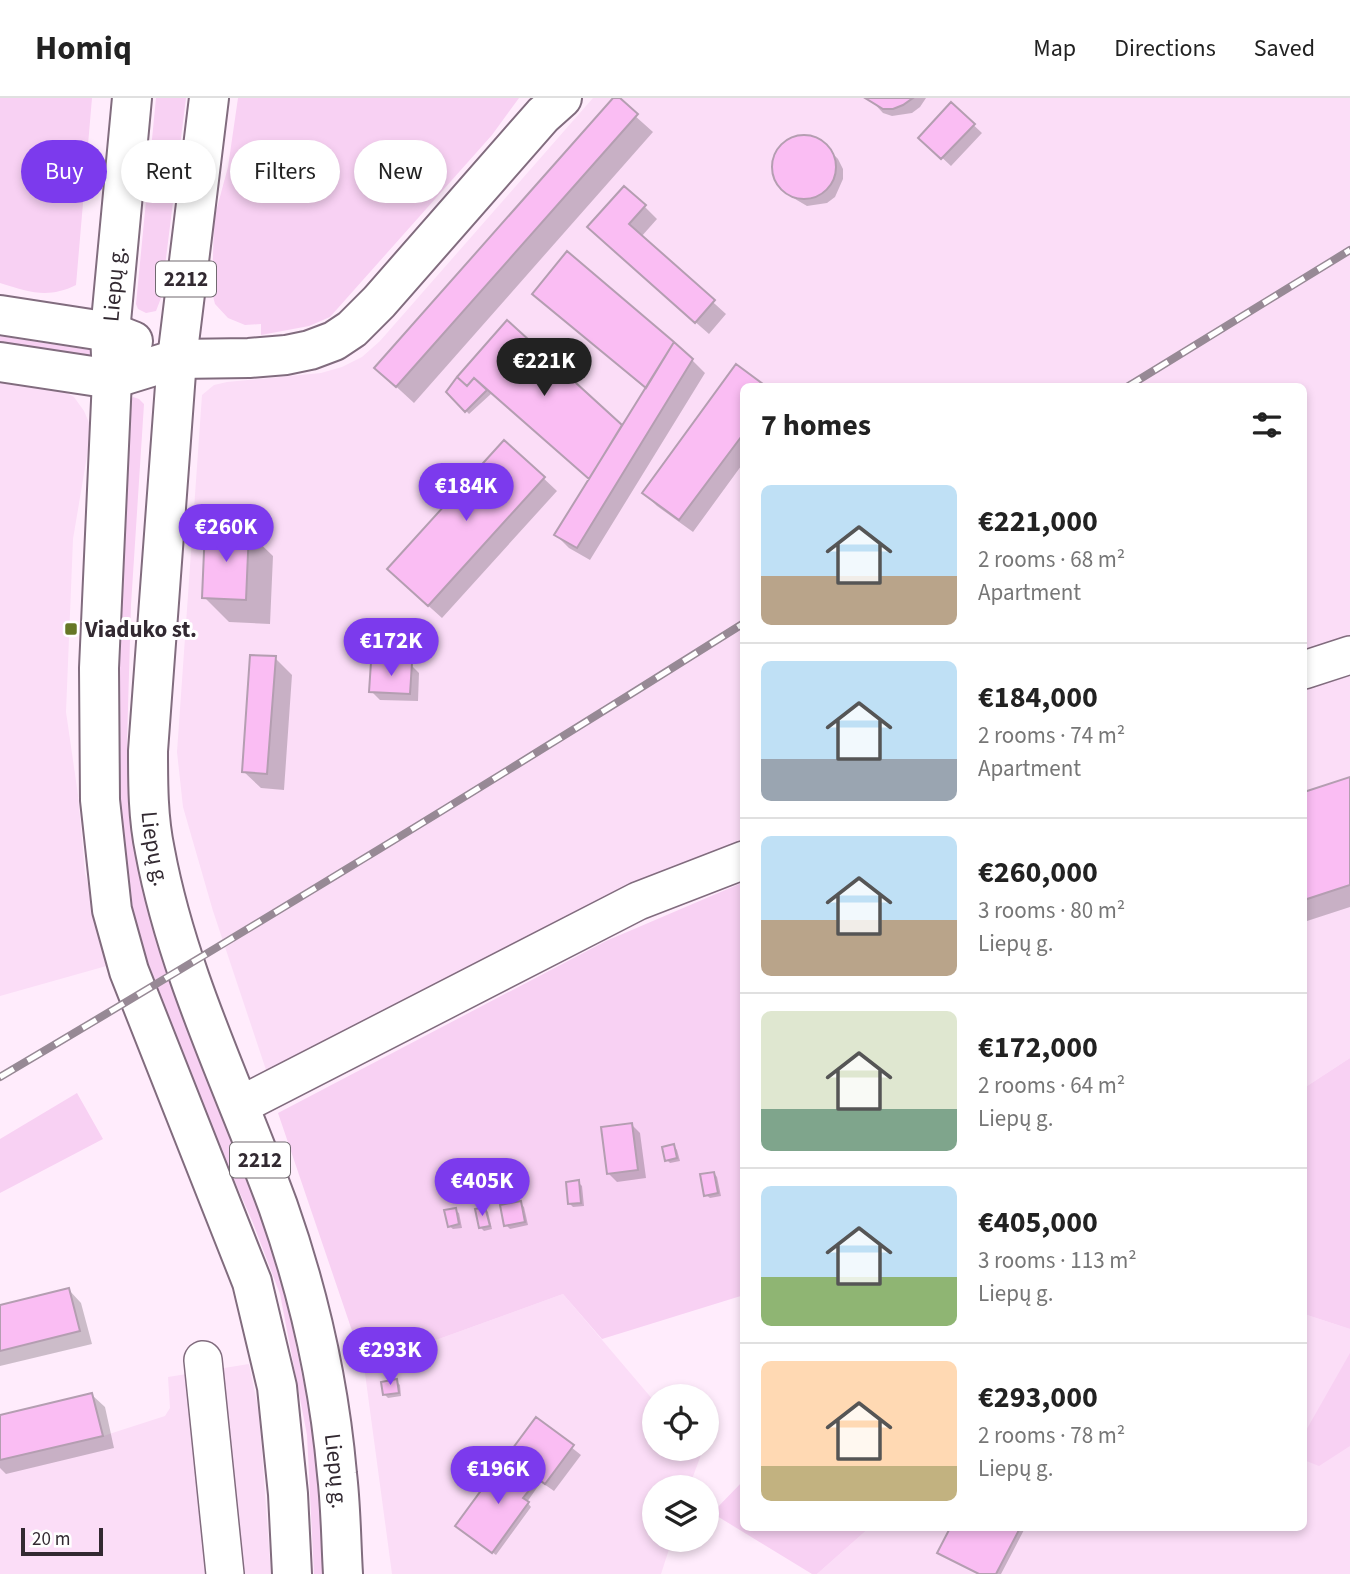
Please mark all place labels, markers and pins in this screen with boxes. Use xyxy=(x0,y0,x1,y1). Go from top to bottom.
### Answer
pin: €221K xyxy=(495,338,593,398)
pin: €184K xyxy=(417,464,515,523)
pin: €260K xyxy=(177,504,275,564)
place label: Viaduko st. xyxy=(84,613,197,646)
pin: €172K xyxy=(342,618,440,678)
marker: Viaduko st. xyxy=(63,621,79,637)
pin: €405K xyxy=(433,1158,531,1218)
pin: €293K xyxy=(341,1328,439,1387)
pin: €196K xyxy=(449,1446,547,1506)

